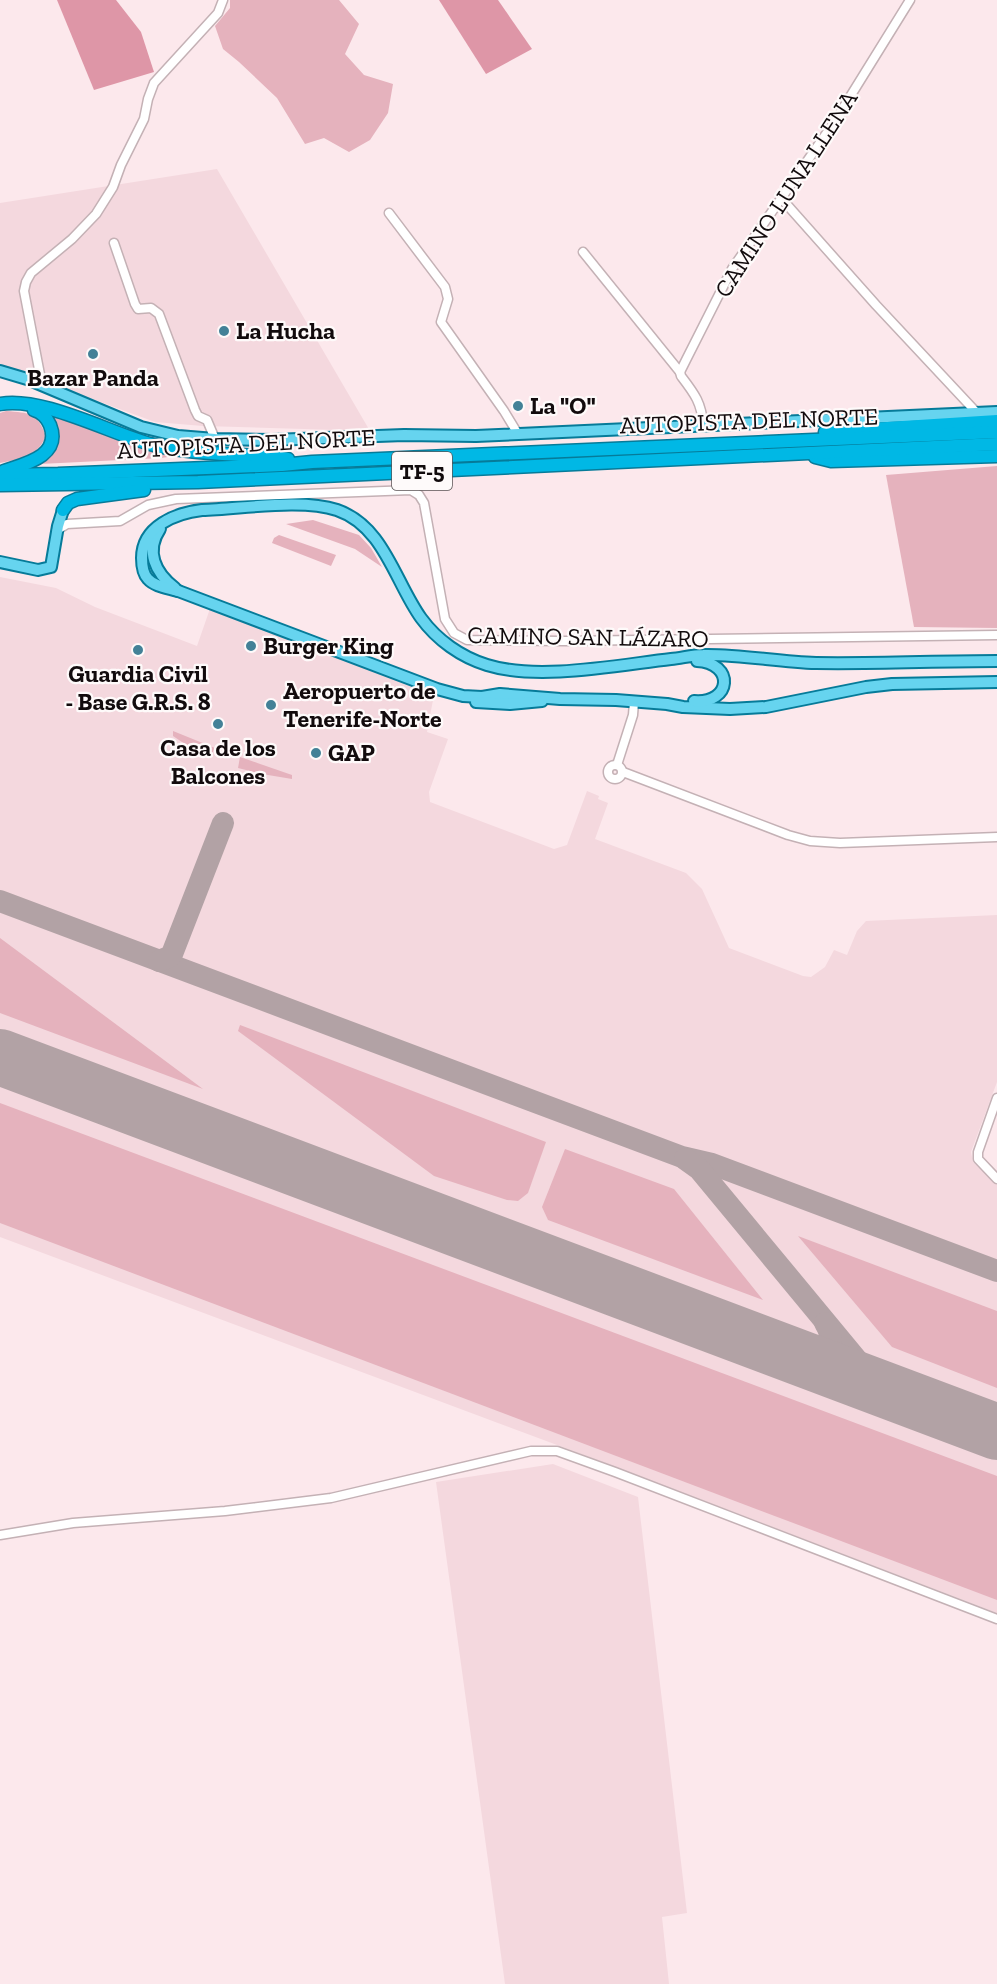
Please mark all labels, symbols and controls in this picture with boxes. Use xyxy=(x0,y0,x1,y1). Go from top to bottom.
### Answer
street label: CAMINO LUNA LLENA xyxy=(708,85,864,303)
place label: La Hucha xyxy=(236,316,335,345)
marker: La Hucha xyxy=(217,324,231,338)
marker: Bazar Panda xyxy=(86,347,100,361)
place label: Bazar Panda xyxy=(27,363,159,392)
place label: La "O" xyxy=(530,391,596,420)
marker: La "O" xyxy=(511,399,525,413)
street label: AUTOPISTA DEL NORTE xyxy=(619,401,879,440)
street label: AUTOPISTA DEL NORTE xyxy=(116,422,376,465)
road number: TF-5 xyxy=(392,452,452,490)
street label: CAMINO SAN LÁZARO xyxy=(467,620,709,653)
place label: Burger King xyxy=(263,631,394,660)
marker: Burger King xyxy=(244,639,258,653)
marker: Guardia Civil - Base G.R.S. 8 xyxy=(131,643,145,657)
place label: Guardia Civil - Base G.R.S. 8 xyxy=(65,659,211,716)
place label: Aeropuerto de Tenerife-Norte xyxy=(283,676,442,733)
marker: Aeropuerto de Tenerife-Norte xyxy=(264,698,278,712)
marker: Casa de los Balcones xyxy=(211,717,225,731)
place label: Casa de los Balcones xyxy=(160,733,276,790)
place label: GAP xyxy=(328,738,376,767)
marker: GAP xyxy=(309,746,323,760)

